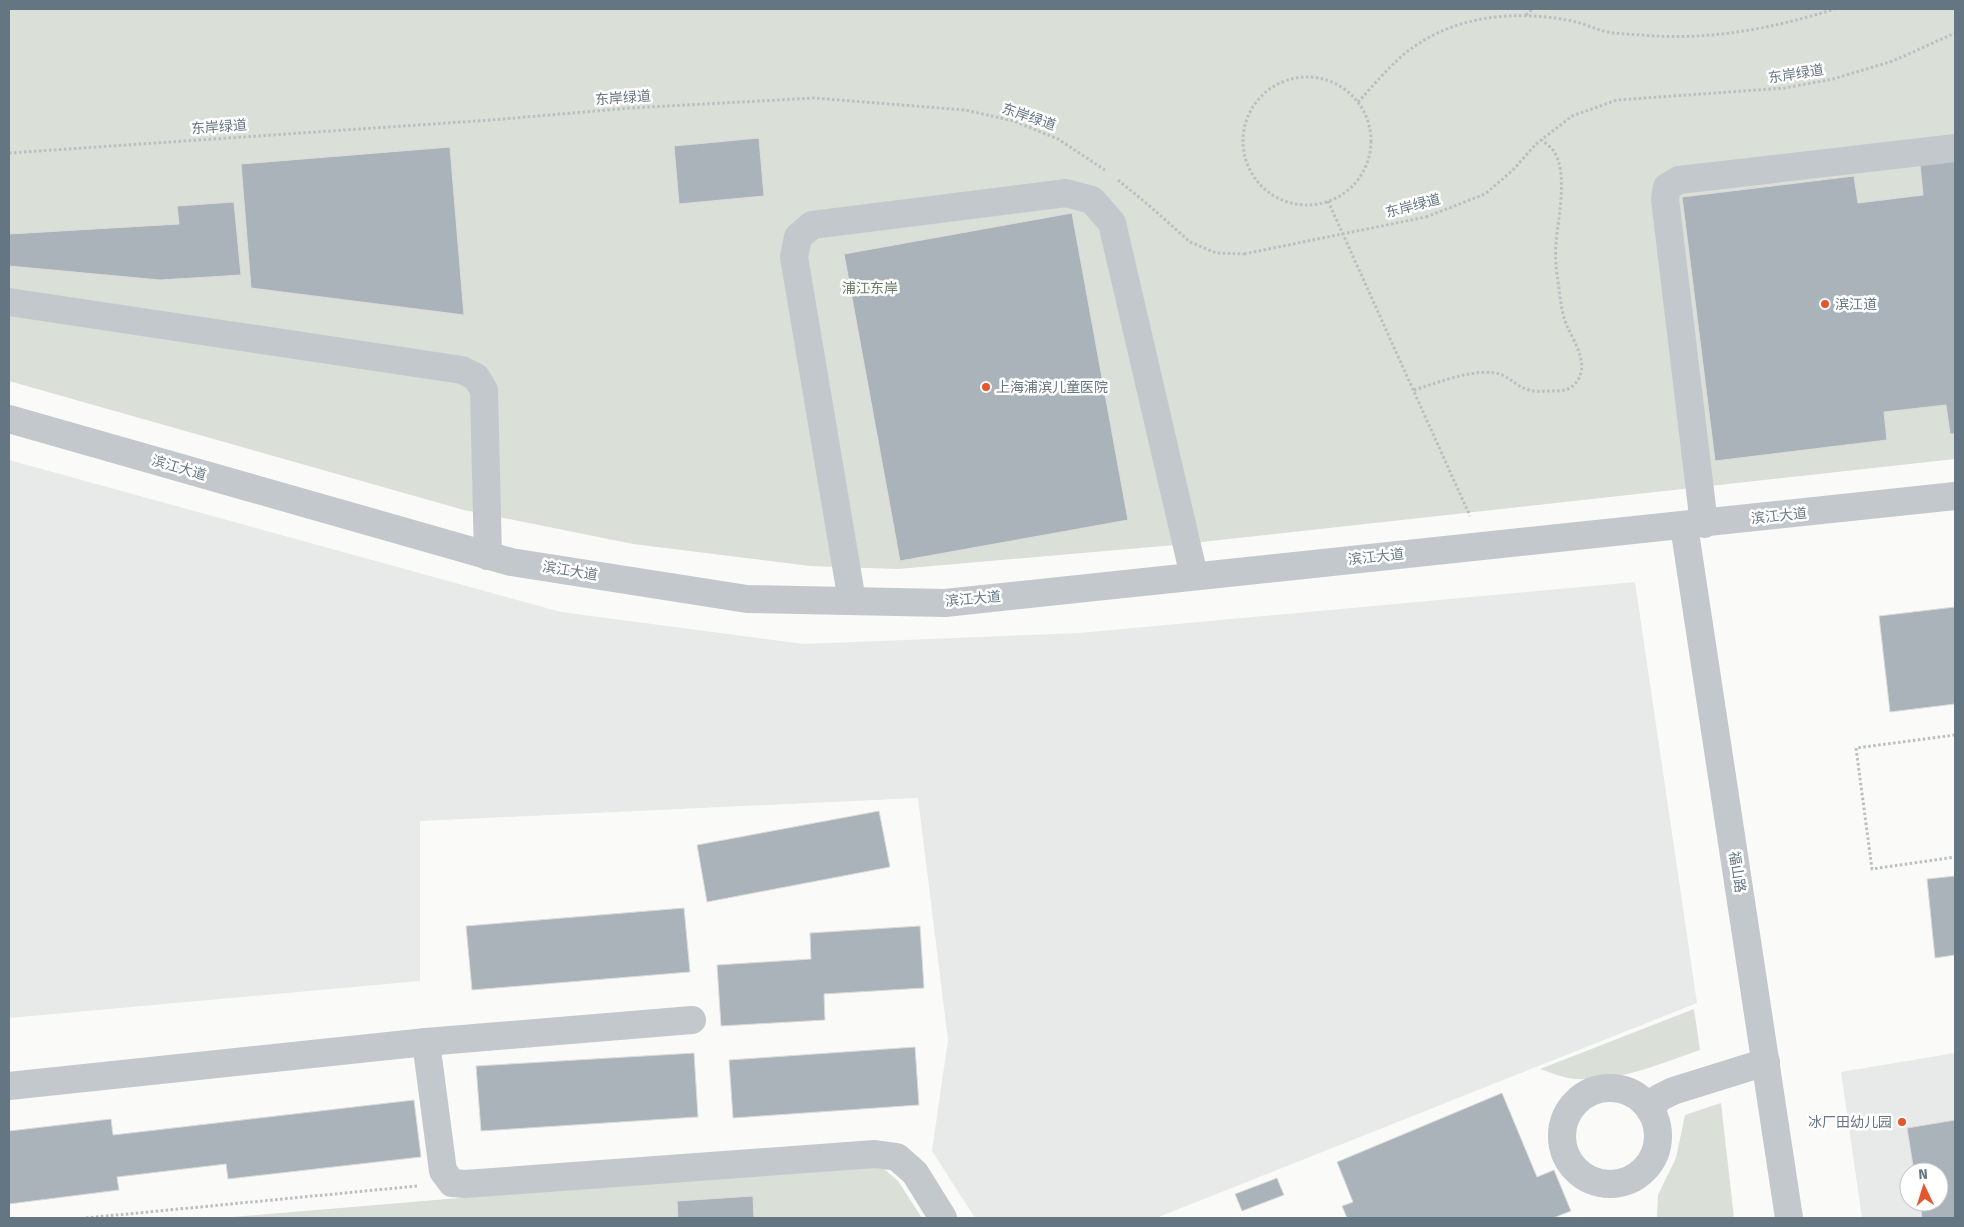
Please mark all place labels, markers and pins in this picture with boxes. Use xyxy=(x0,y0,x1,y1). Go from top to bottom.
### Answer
place label: 滨江道 xyxy=(1835,296,1877,313)
marker: 滨江道 xyxy=(1819,298,1831,310)
place label: 上海浦滨儿童医院 xyxy=(996,379,1108,396)
marker: 上海浦滨儿童医院 xyxy=(980,381,992,393)
place label: 冰厂田幼儿园 xyxy=(1808,1114,1892,1131)
marker: 冰厂田幼儿园 xyxy=(1896,1116,1908,1128)

